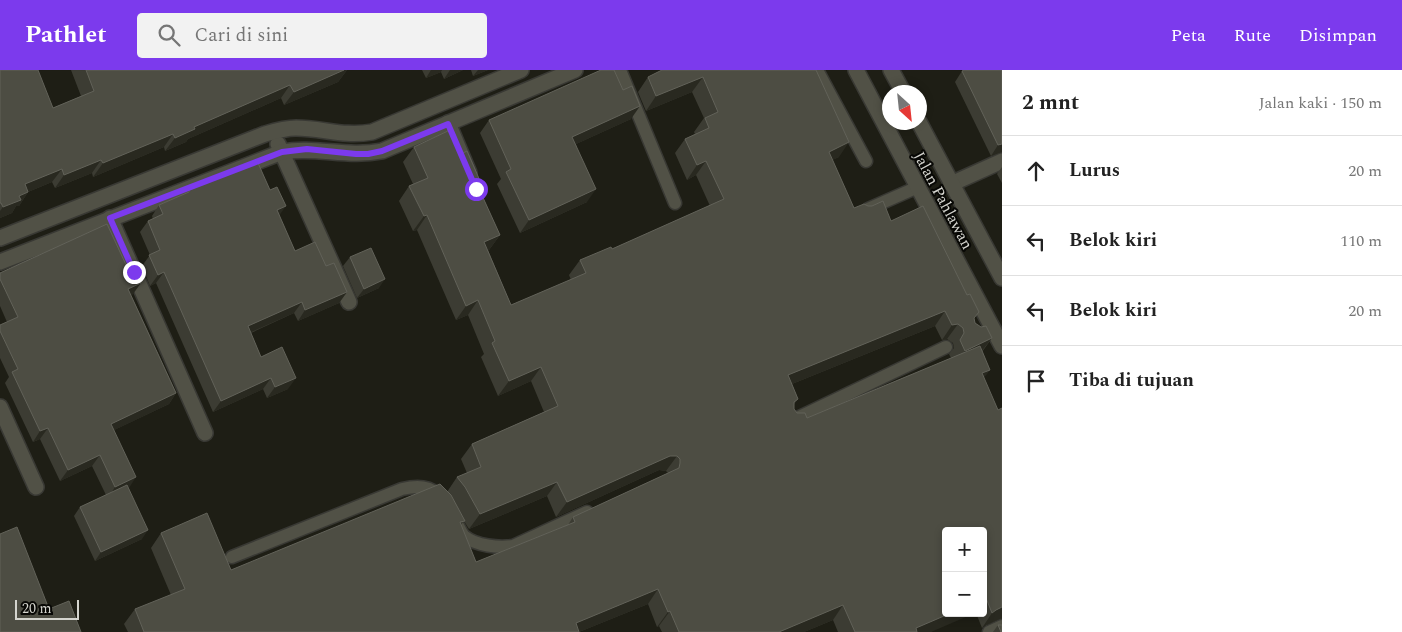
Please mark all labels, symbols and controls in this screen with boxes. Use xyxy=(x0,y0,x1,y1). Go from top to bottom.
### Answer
search box xyxy=(137,13,487,58)
text: Pathlet xyxy=(25,17,107,53)
icon: search xyxy=(155,21,183,49)
text: Cari di sini xyxy=(195,21,288,50)
text: Peta xyxy=(1171,22,1206,49)
text: Rute xyxy=(1234,22,1271,49)
text: Disimpan xyxy=(1299,22,1377,49)
north arrow xyxy=(882,85,927,130)
text: 2 mnt xyxy=(1022,87,1079,119)
text: Jalan kaki · 150 m xyxy=(1259,91,1382,115)
street label: Jalan Pahlawan xyxy=(907,147,979,254)
text: Lurus xyxy=(1069,156,1120,185)
icon: ahead xyxy=(1022,157,1050,185)
text: 20 m xyxy=(1348,159,1382,183)
route start xyxy=(465,178,488,201)
text: Belok kiri xyxy=(1069,226,1157,255)
icon: left xyxy=(1022,227,1050,255)
text: 110 m xyxy=(1340,229,1382,253)
route end xyxy=(123,261,146,284)
text: Belok kiri xyxy=(1069,296,1157,325)
icon: left xyxy=(1022,297,1050,325)
text: 20 m xyxy=(1348,299,1382,323)
text: Tiba di tujuan xyxy=(1069,366,1194,395)
icon: arrive xyxy=(1022,367,1050,395)
map controls xyxy=(942,527,987,617)
button: + xyxy=(942,527,987,572)
button: − xyxy=(942,572,987,617)
scale bar xyxy=(15,597,79,620)
text: 20 m xyxy=(22,598,52,619)

